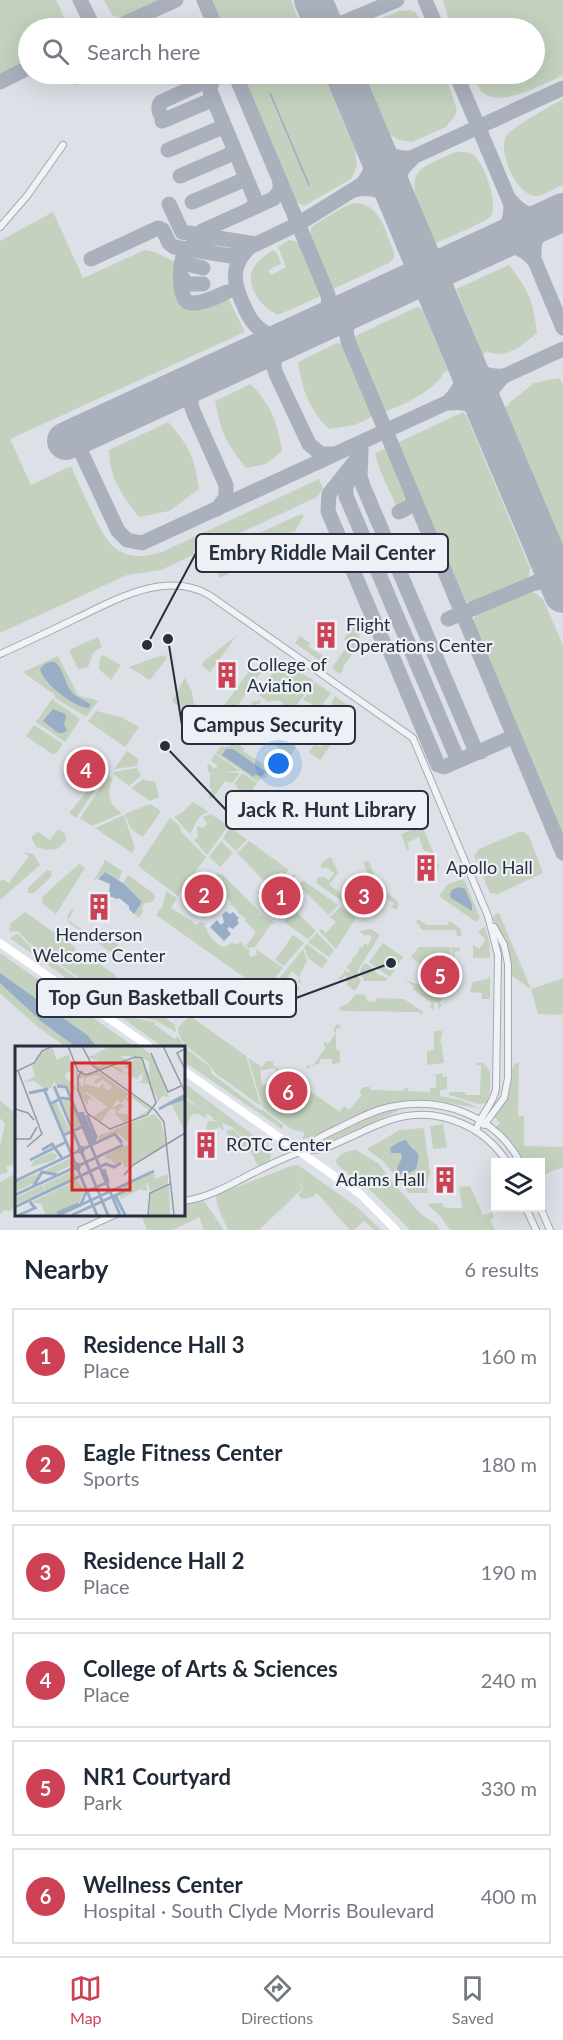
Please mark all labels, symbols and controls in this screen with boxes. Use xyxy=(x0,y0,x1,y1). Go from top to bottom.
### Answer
search box xyxy=(18,18,545,84)
icon: search xyxy=(39,35,72,68)
text: Search here xyxy=(87,38,200,65)
callout: Embry Riddle Mail Center xyxy=(196,534,448,572)
text: Embry Riddle Mail Center xyxy=(209,540,436,564)
place label: Flight Operations Center xyxy=(346,613,493,656)
building icon: Flight Operations Center xyxy=(311,620,341,650)
place label: College of Aviation xyxy=(247,653,327,696)
building icon: College of Aviation xyxy=(212,660,242,690)
callout: Campus Security xyxy=(182,706,355,744)
text: Campus Security xyxy=(193,712,343,736)
pin: 4 xyxy=(66,746,106,792)
your location xyxy=(264,749,293,778)
callout: Jack R. Hunt Library xyxy=(226,791,428,829)
text: Jack R. Hunt Library xyxy=(238,797,417,821)
building icon: Apollo Hall xyxy=(411,853,441,883)
place label: Apollo Hall xyxy=(446,856,533,878)
pin: 2 xyxy=(184,872,224,916)
pin: 3 xyxy=(344,872,384,918)
pin: 1 xyxy=(262,874,300,918)
building icon: Henderson Welcome Center xyxy=(84,892,114,922)
place label: Henderson Welcome Center xyxy=(33,923,166,966)
pin: 5 xyxy=(420,952,460,998)
callout: Top Gun Basketball Courts xyxy=(37,979,296,1017)
text: Top Gun Basketball Courts xyxy=(49,985,284,1009)
inset map xyxy=(15,1046,184,1215)
pin: 6 xyxy=(268,1068,308,1114)
building icon: ROTC Center xyxy=(191,1130,221,1160)
place label: ROTC Center xyxy=(226,1133,332,1155)
map controls xyxy=(491,1158,545,1212)
button: layers xyxy=(491,1158,545,1212)
building icon: Adams Hall xyxy=(430,1165,460,1195)
place label: Adams Hall xyxy=(336,1168,425,1190)
text: Nearby xyxy=(24,1253,109,1285)
text: 6 results xyxy=(464,1257,539,1281)
text: Residence Hall 3 xyxy=(83,1331,244,1358)
text: 1 xyxy=(40,1344,51,1368)
text: 160 m xyxy=(481,1344,537,1368)
text: Place xyxy=(83,1358,130,1382)
text: Eagle Fitness Center xyxy=(83,1439,282,1466)
text: 2 xyxy=(40,1452,51,1476)
text: 180 m xyxy=(481,1452,537,1476)
text: Sports xyxy=(83,1466,139,1490)
text: Residence Hall 2 xyxy=(83,1547,244,1574)
text: 3 xyxy=(40,1560,51,1584)
text: 190 m xyxy=(481,1560,537,1584)
text: Place xyxy=(83,1574,130,1598)
text: College of Arts & Sciences xyxy=(83,1655,338,1682)
text: 4 xyxy=(40,1668,51,1692)
text: 240 m xyxy=(481,1668,537,1692)
text: Place xyxy=(83,1682,130,1706)
text: NR1 Courtyard xyxy=(83,1763,231,1790)
text: 5 xyxy=(40,1776,51,1800)
text: 330 m xyxy=(481,1776,537,1800)
text: Park xyxy=(83,1790,122,1814)
text: Wellness Center xyxy=(83,1871,243,1898)
text: 6 xyxy=(40,1884,51,1908)
text: 400 m xyxy=(481,1884,537,1908)
text: Hospital · South Clyde Morris Boulevard xyxy=(83,1898,434,1922)
tab: Map xyxy=(69,1972,102,2027)
tab: Directions xyxy=(241,1972,313,2027)
tab: Saved xyxy=(452,1972,494,2027)

